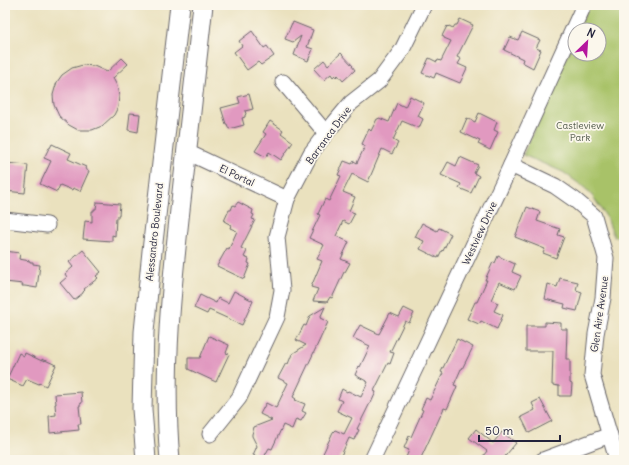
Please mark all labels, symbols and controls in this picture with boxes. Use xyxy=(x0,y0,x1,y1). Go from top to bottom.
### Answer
north arrow xyxy=(567,22,607,62)
text: N xyxy=(585,25,598,41)
street label: Barranca Drive xyxy=(303,104,354,167)
park label: Castleview Park xyxy=(556,119,604,144)
street label: El Portal xyxy=(217,162,256,189)
street label: Alessandro Boulevard xyxy=(143,182,166,282)
street label: Westview Drive xyxy=(459,199,500,267)
street label: Glen Aire Avenue xyxy=(588,275,611,353)
scale bar xyxy=(479,417,560,443)
text: 50 m xyxy=(485,423,514,438)

